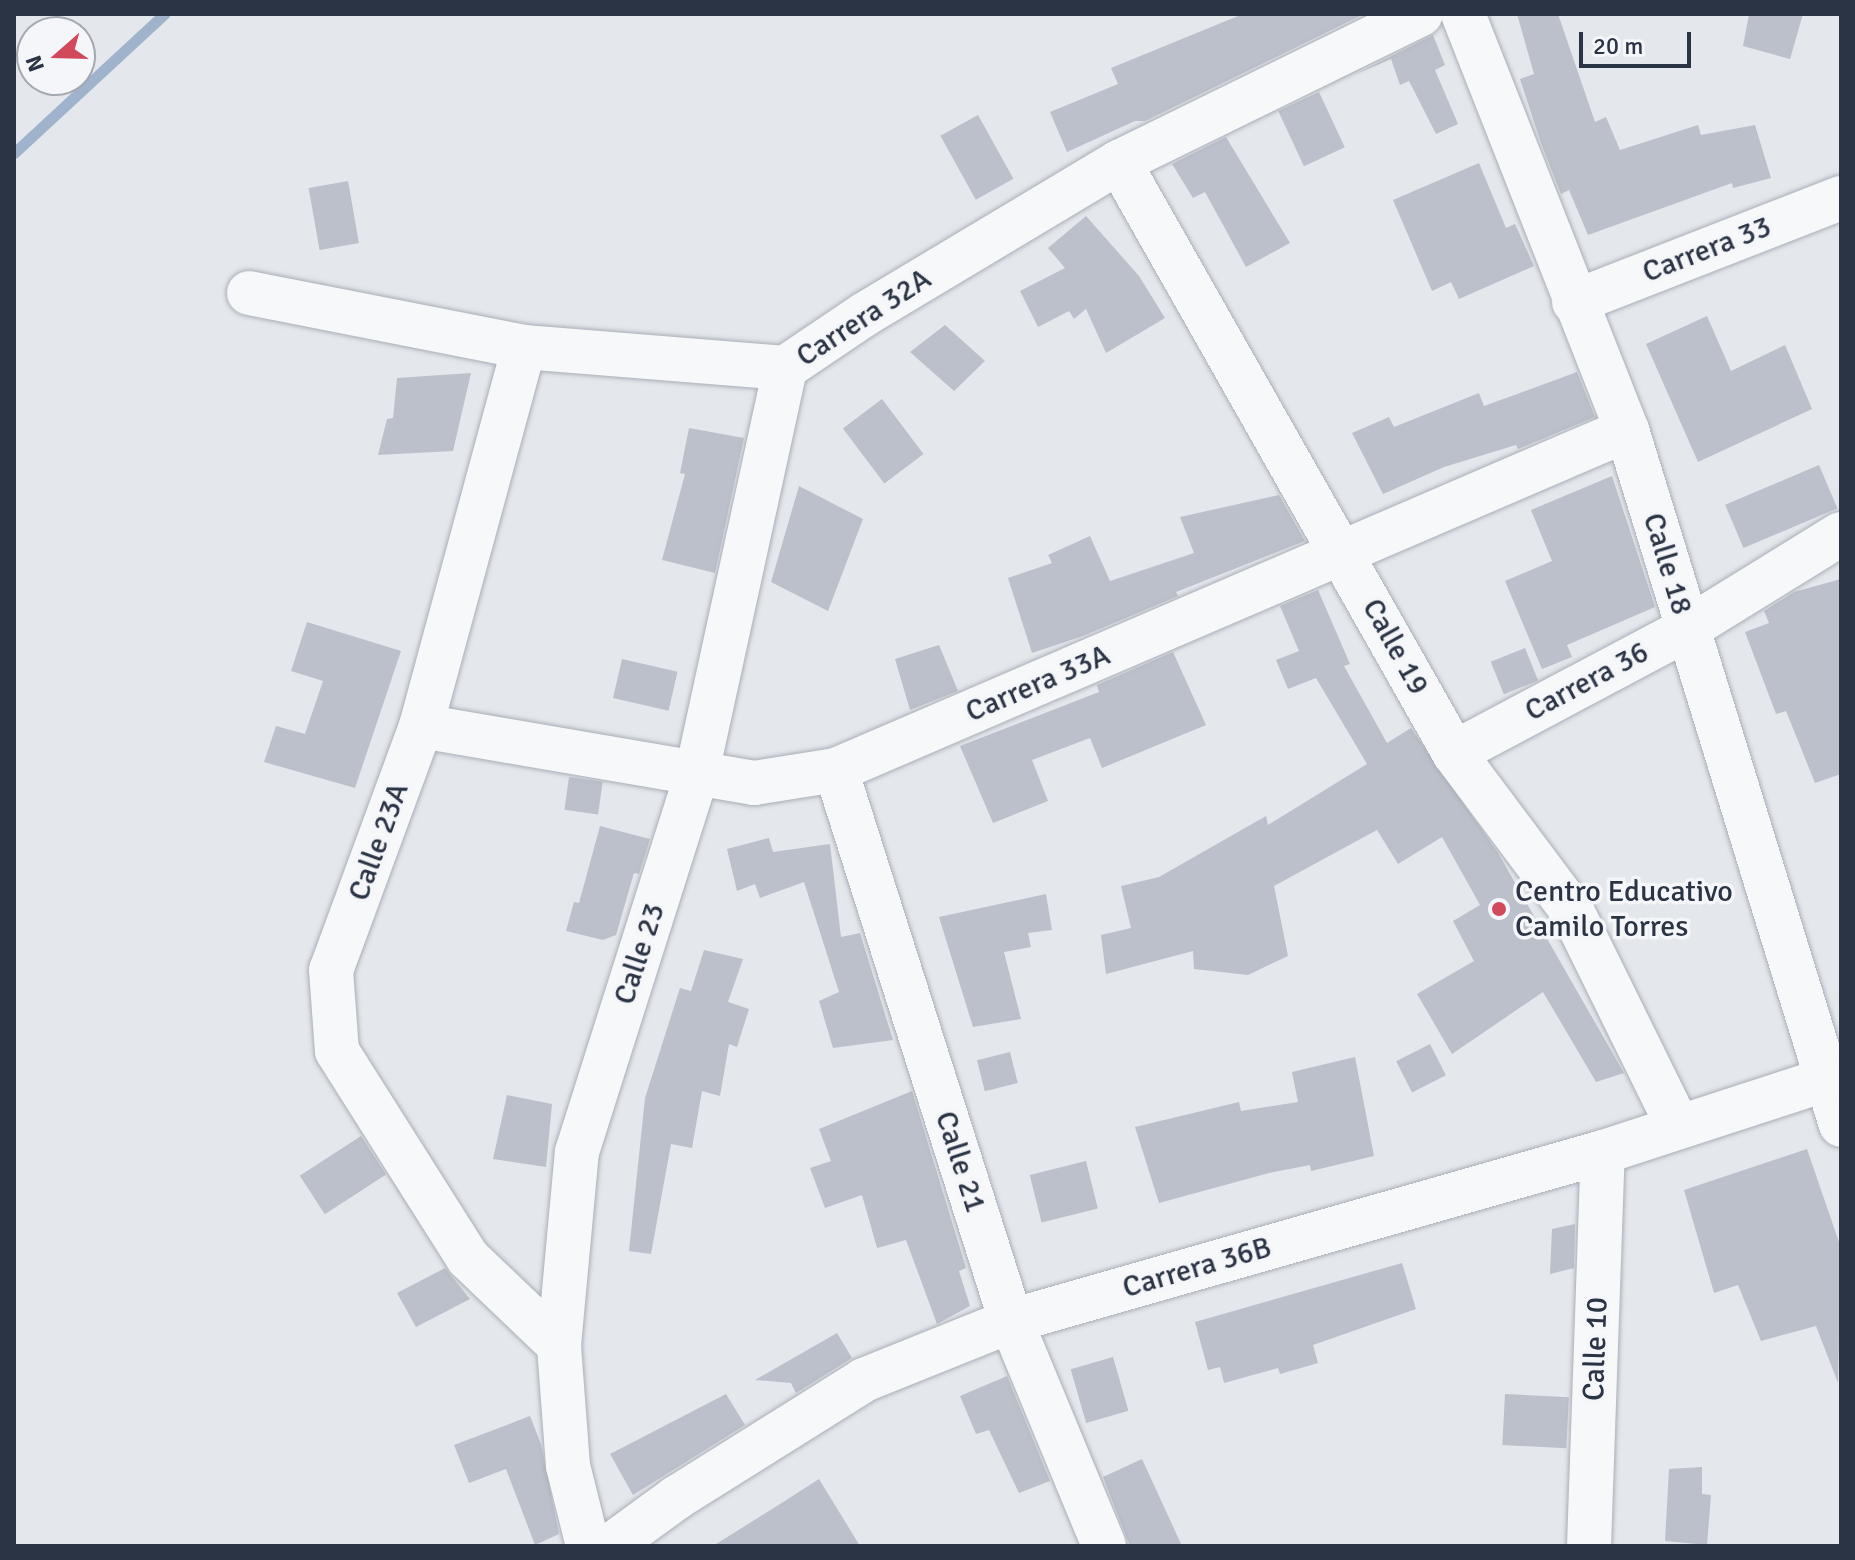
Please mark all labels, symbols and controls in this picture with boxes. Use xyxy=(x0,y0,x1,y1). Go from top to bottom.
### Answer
north arrow xyxy=(16,16,96,96)
scale bar xyxy=(1583,16,1695,66)
text: 20 m xyxy=(1593,31,1643,61)
text: N xyxy=(20,52,50,76)
street label: Carrera 33 xyxy=(1638,209,1776,291)
street label: Carrera 32A xyxy=(790,261,938,375)
street label: Calle 18 xyxy=(1635,509,1699,619)
street label: Calle 19 xyxy=(1354,593,1436,701)
street label: Carrera 36 xyxy=(1519,634,1655,730)
street label: Carrera 33A xyxy=(961,638,1115,730)
street label: Calle 23A xyxy=(341,778,417,906)
place label: Centro Educativo Camilo Torres xyxy=(1515,874,1733,944)
street label: Calle 23 xyxy=(607,899,673,1009)
marker: Centro Educativo Camilo Torres xyxy=(1490,900,1508,918)
street label: Calle 21 xyxy=(927,1107,993,1217)
street label: Carrera 36B xyxy=(1119,1230,1275,1306)
street label: Calle 10 xyxy=(1576,1296,1616,1402)

